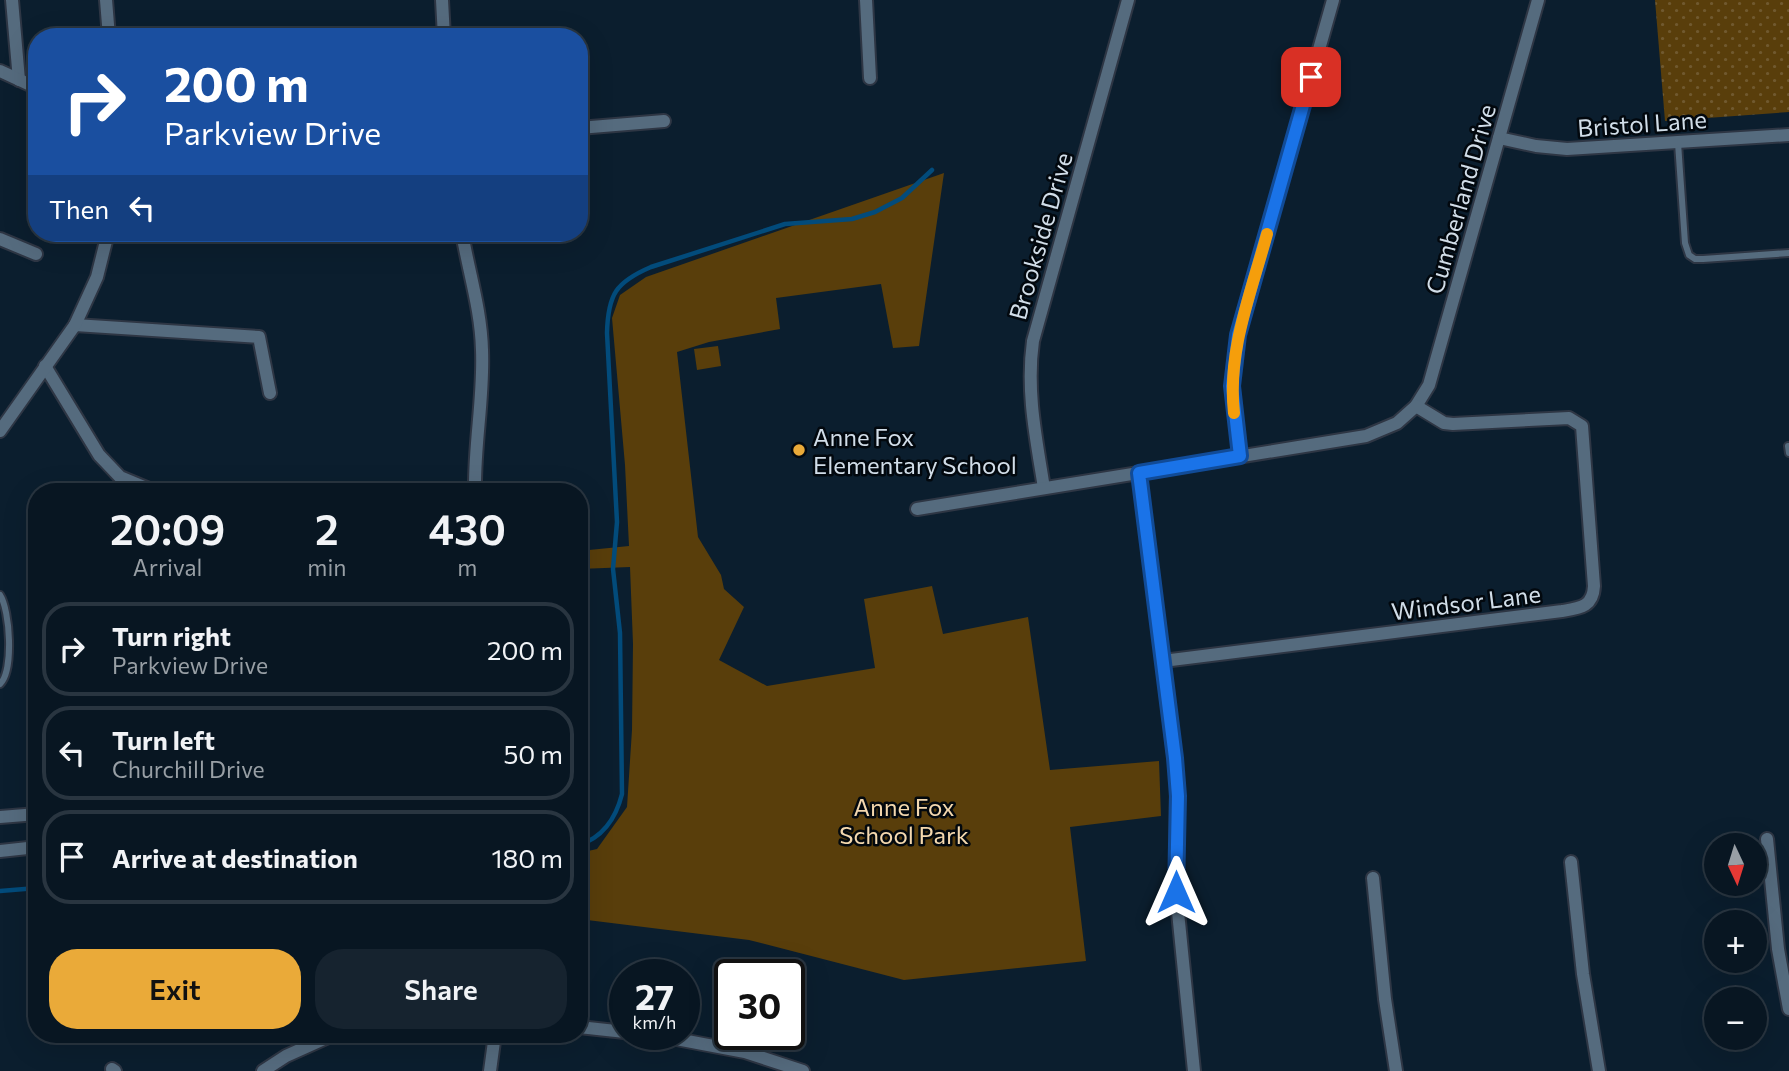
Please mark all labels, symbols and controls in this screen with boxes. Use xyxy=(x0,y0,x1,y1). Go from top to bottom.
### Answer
pin xyxy=(1281,47,1341,107)
text: 200 m xyxy=(164,52,309,112)
icon: right xyxy=(49,56,140,147)
icon: arrive xyxy=(1292,58,1330,96)
street label: Cumberland Drive xyxy=(1419,101,1501,297)
street label: Bristol Lane xyxy=(1576,104,1708,142)
text: Parkview Drive xyxy=(164,112,381,152)
street label: Brookside Drive xyxy=(1002,149,1078,323)
icon: left xyxy=(123,189,161,227)
text: Then xyxy=(49,193,109,224)
place label: Anne Fox Elementary School xyxy=(813,422,1017,479)
marker: Anne Fox Elementary School xyxy=(791,442,807,458)
text: 20:09 xyxy=(110,502,225,554)
text: 2 xyxy=(315,502,339,554)
text: 430 xyxy=(428,502,506,554)
text: Arrival xyxy=(133,553,202,581)
text: min xyxy=(307,553,346,581)
text: m xyxy=(457,553,477,581)
street label: Windsor Lane xyxy=(1390,578,1542,626)
text: Turn right xyxy=(112,620,231,651)
icon: right xyxy=(53,630,91,668)
text: 200 m xyxy=(487,634,563,665)
text: Parkview Drive xyxy=(112,651,268,679)
text: Turn left xyxy=(112,724,215,755)
icon: left xyxy=(53,734,91,772)
text: 50 m xyxy=(503,738,563,769)
text: Churchill Drive xyxy=(112,755,265,783)
park label: Anne Fox School Park xyxy=(839,792,969,849)
north arrow xyxy=(1704,833,1768,896)
map controls xyxy=(1704,833,1767,1050)
icon: arrive xyxy=(53,838,91,876)
text: Arrive at destination xyxy=(112,842,358,873)
text: 180 m xyxy=(491,842,563,873)
position arrow xyxy=(1139,855,1213,929)
button: + xyxy=(1704,910,1767,973)
button: Exit xyxy=(49,949,301,1029)
button: Share xyxy=(315,949,567,1029)
speed limit sign: 30 xyxy=(714,959,805,1050)
text: 27 xyxy=(635,974,674,1017)
button: − xyxy=(1704,987,1767,1050)
text: km/h xyxy=(633,1011,676,1033)

